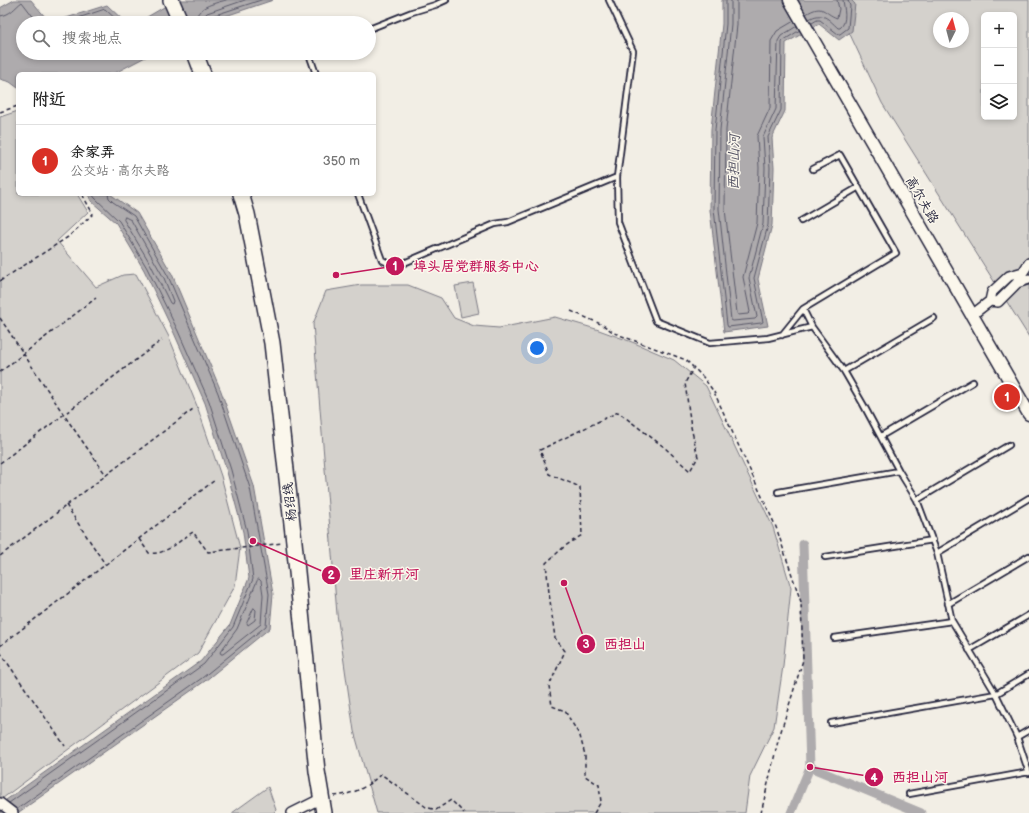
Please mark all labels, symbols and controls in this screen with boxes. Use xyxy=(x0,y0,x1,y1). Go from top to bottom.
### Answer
north arrow xyxy=(933,12,969,48)
map controls xyxy=(981,12,1017,120)
button: + xyxy=(981,12,1017,48)
search box xyxy=(16,16,376,60)
icon: search xyxy=(30,27,52,49)
text: 搜索地点 xyxy=(62,29,122,48)
button: − xyxy=(981,48,1017,84)
button: layers xyxy=(981,84,1017,120)
text: 附近 xyxy=(32,90,66,110)
water label: 西担山河 xyxy=(725,132,743,190)
text: 余家弄 xyxy=(70,143,115,162)
text: 1 xyxy=(42,153,48,169)
text: 350 m xyxy=(323,153,360,169)
text: 公交站 · 高尔夫路 xyxy=(70,163,169,179)
street label: 高尔夫路 xyxy=(902,173,942,227)
callout: 埠头居党群服务中心 xyxy=(385,253,547,279)
text: 埠头居党群服务中心 xyxy=(413,258,539,275)
text: 1 xyxy=(392,259,398,274)
your location xyxy=(527,338,547,358)
pin: 1 xyxy=(994,382,1020,412)
street label: 杨绍线 xyxy=(280,482,300,522)
callout: 里庄新开河 xyxy=(321,562,427,588)
text: 里庄新开河 xyxy=(349,566,419,583)
text: 2 xyxy=(327,568,335,583)
callout: 西担山 xyxy=(576,631,654,657)
text: 西担山 xyxy=(604,636,646,653)
text: 3 xyxy=(582,637,590,652)
callout: 西担山河 xyxy=(864,764,956,790)
text: 西担山河 xyxy=(892,769,948,786)
text: 4 xyxy=(870,771,878,786)

